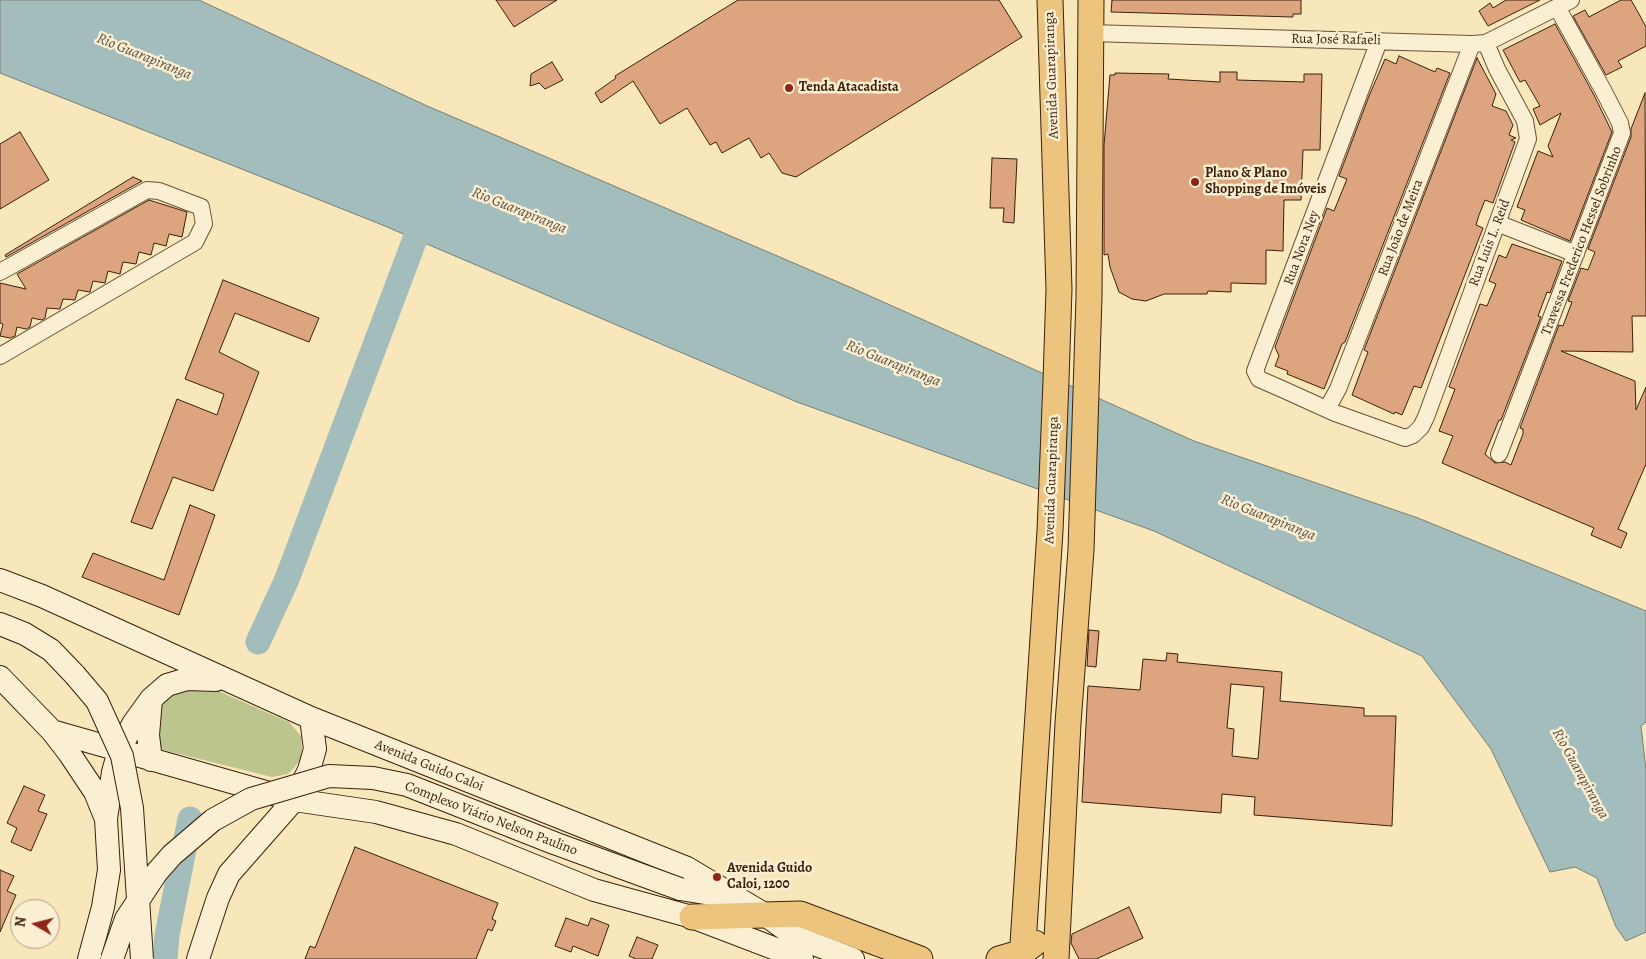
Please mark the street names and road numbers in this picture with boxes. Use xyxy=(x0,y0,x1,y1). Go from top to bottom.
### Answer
street label: Avenida Guarapiranga xyxy=(1041,11,1063,139)
street label: Rua José Rafaeli xyxy=(1291,31,1381,49)
street label: Travessa Frederico Hessel Sobrinho xyxy=(1538,144,1626,338)
street label: Rua João de Meira xyxy=(1375,177,1427,279)
street label: Rua Luis L. Reid xyxy=(1466,197,1514,289)
street label: Rua Nora Ney xyxy=(1281,208,1323,288)
street label: Avenida Guarapiranga xyxy=(1041,416,1063,544)
street label: Avenida Guido Caloi xyxy=(372,736,486,796)
street label: Complexo Viário Nelson Paulino xyxy=(402,778,580,860)

